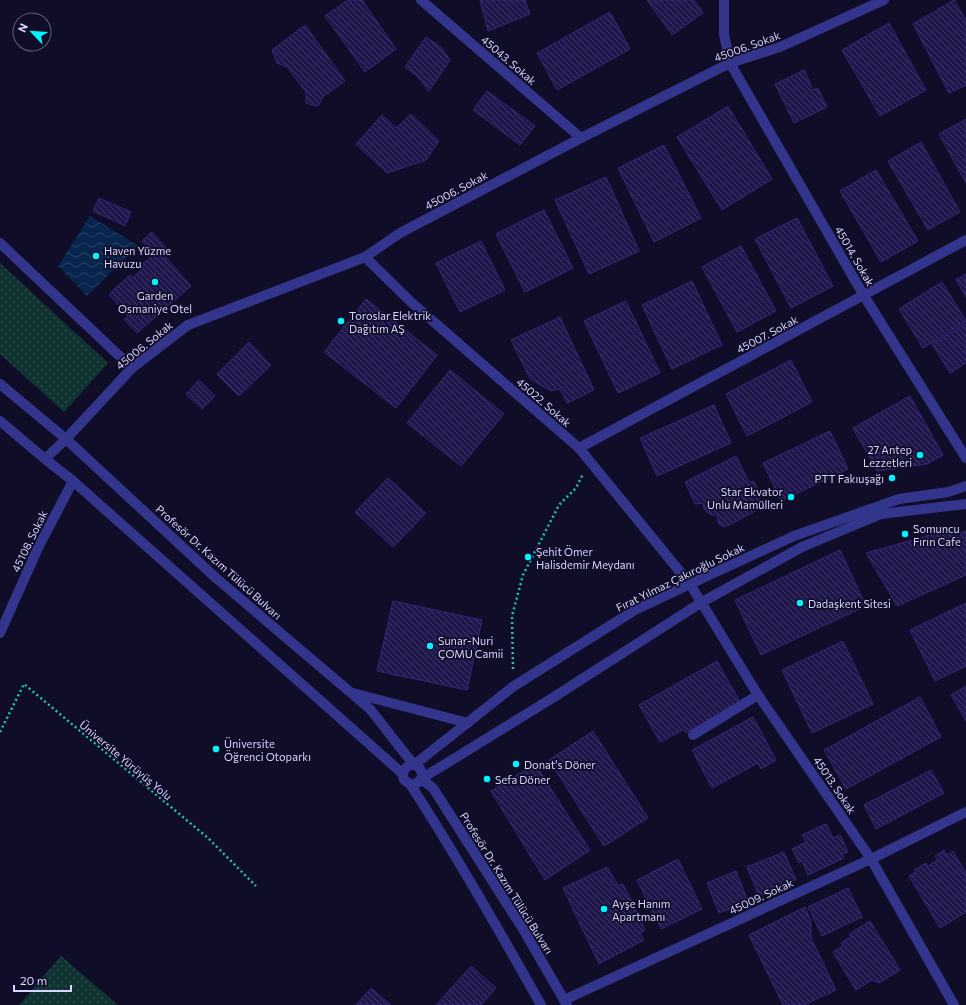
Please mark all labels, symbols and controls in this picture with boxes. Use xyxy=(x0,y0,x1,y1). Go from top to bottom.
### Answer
north arrow xyxy=(12,12,52,52)
text: N xyxy=(15,21,30,34)
street label: 45006. Sokak xyxy=(712,28,782,64)
street label: 45043. Sokak xyxy=(479,33,539,87)
street label: 45006. Sokak xyxy=(422,168,490,212)
street label: 45014. Sokak xyxy=(833,224,877,288)
place label: Haven Yüzme Havuzu xyxy=(104,244,171,270)
marker: Haven Yüzme Havuzu xyxy=(91,251,101,261)
marker: Garden Osmaniye Otel xyxy=(150,277,160,287)
place label: Garden Osmaniye Otel xyxy=(118,289,192,315)
place label: Toroslar Elektrik Dağıtım AŞ xyxy=(349,309,431,335)
street label: 45007. Sokak xyxy=(734,312,800,356)
marker: Toroslar Elektrik Dağıtım AŞ xyxy=(336,316,346,326)
street label: 45006. Sokak xyxy=(113,318,175,372)
street label: 45022. Sokak xyxy=(514,375,574,429)
place label: 27 Antep Lezzetleri xyxy=(863,443,912,469)
marker: 27 Antep Lezzetleri xyxy=(915,450,925,460)
place label: PTT Fakıuşağı xyxy=(815,472,884,485)
marker: PTT Fakıuşağı xyxy=(887,473,897,483)
place label: Star Ekvator Unlu Mamülleri xyxy=(707,485,784,511)
marker: Star Ekvator Unlu Mamülleri xyxy=(786,492,796,502)
street label: Profesör Dr. Kazım Tülücü Bulvarı xyxy=(153,502,285,622)
street label: 45108. Sokak xyxy=(9,508,49,574)
place label: Somuncu Fırın Cafe xyxy=(913,522,961,548)
marker: Somuncu Fırın Cafe xyxy=(900,529,910,539)
street label: Fırat Yılmaz Çakıroğlu Sokak xyxy=(614,540,746,614)
place label: Şehit Ömer Halisdemir Meydanı xyxy=(536,544,635,571)
marker: Şehit Ömer Halisdemir Meydanı xyxy=(523,552,533,562)
place label: Dadaşkent Sitesi xyxy=(808,597,891,610)
marker: Dadaşkent Sitesi xyxy=(795,598,805,608)
place label: Sunar-Nuri ÇOMU Camii xyxy=(438,634,504,660)
marker: Sunar-Nuri ÇOMU Camii xyxy=(425,641,435,651)
street label: Üniversite Yürüyüş Yolu xyxy=(77,717,175,802)
place label: Üniversite Öğrenci Otoparkı xyxy=(224,736,311,763)
marker: Üniversite Öğrenci Otoparkı xyxy=(211,744,221,754)
street label: 45013. Sokak xyxy=(811,754,859,816)
place label: Donat's Döner xyxy=(524,758,596,771)
marker: Donat's Döner xyxy=(511,759,521,769)
place label: Sefa Döner xyxy=(495,773,551,786)
marker: Sefa Döner xyxy=(482,774,492,784)
street label: Profesör Dr. Kazım Tülücü Bulvarı xyxy=(458,810,556,956)
street label: 45009. Sokak xyxy=(727,875,795,917)
place label: Ayşe Hanım Apartmanı xyxy=(612,897,670,923)
marker: Ayşe Hanım Apartmanı xyxy=(599,904,609,914)
scale bar xyxy=(14,967,71,993)
text: 20 m xyxy=(20,973,47,987)

